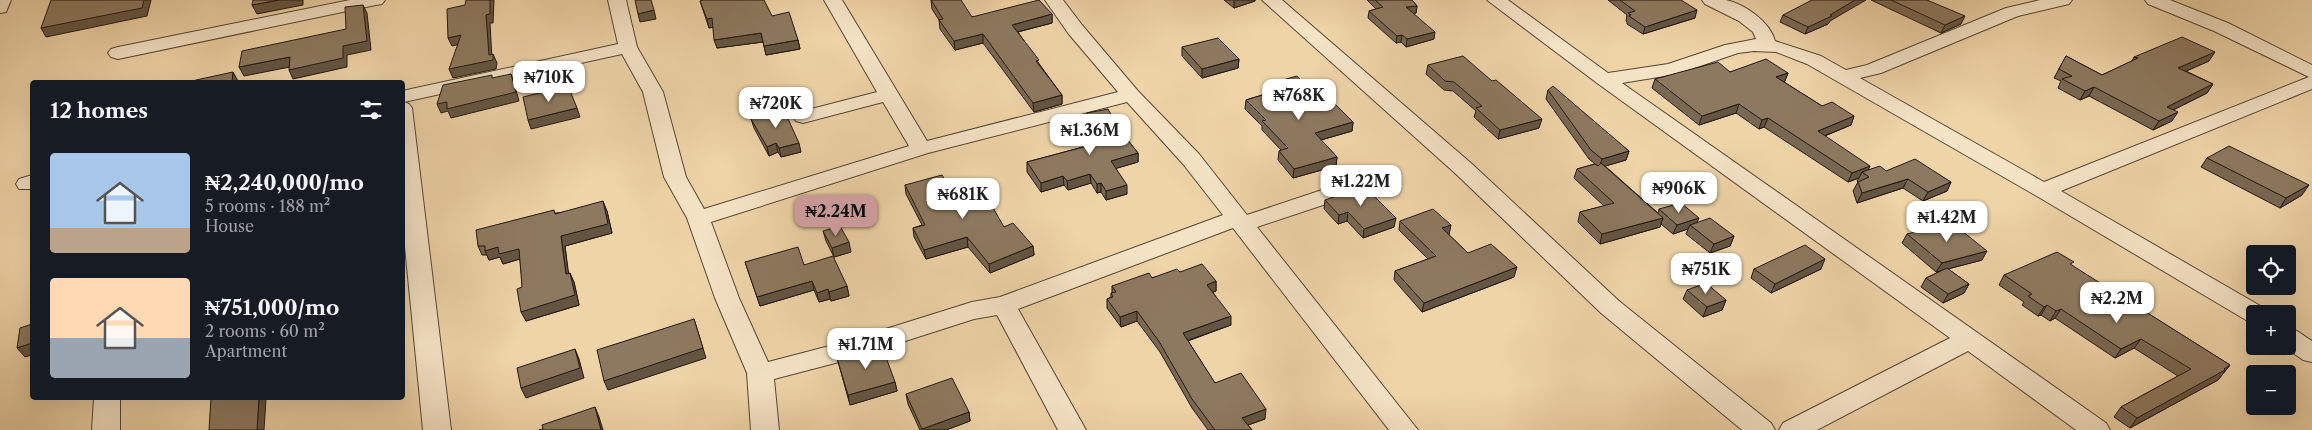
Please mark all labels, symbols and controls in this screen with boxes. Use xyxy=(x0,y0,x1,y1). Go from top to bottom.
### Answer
pin: ₦710K xyxy=(514,61,584,103)
text: ₦710K xyxy=(524,67,574,87)
pin: ₦768K xyxy=(1264,78,1334,121)
text: ₦768K xyxy=(1273,85,1325,105)
pin: ₦720K xyxy=(741,86,811,129)
text: ₦720K xyxy=(750,93,802,113)
icon: filters xyxy=(357,96,385,124)
text: 12 homes xyxy=(50,98,148,123)
pin: ₦1.36M xyxy=(1049,114,1131,156)
text: ₦1.36M xyxy=(1061,120,1119,140)
pin: ₦1.22M xyxy=(1320,164,1402,207)
text: ₦2,240,000/mo xyxy=(205,170,364,195)
text: ₦1.22M xyxy=(1331,171,1391,191)
pin: ₦906K xyxy=(1644,172,1714,214)
icon: home xyxy=(90,173,150,233)
pin: ₦681K xyxy=(928,178,998,220)
text: ₦906K xyxy=(1652,178,1706,198)
text: ₦681K xyxy=(938,184,988,204)
pin: ₦2.24M xyxy=(795,194,877,237)
text: 5 rooms · 188 m² xyxy=(205,196,330,216)
pin: ₦1.42M xyxy=(1906,200,1988,243)
text: ₦2.24M xyxy=(805,201,867,221)
text: ₦1.42M xyxy=(1917,207,1977,227)
text: House xyxy=(205,216,254,236)
map controls xyxy=(2246,245,2296,415)
button: locate xyxy=(2246,245,2296,295)
pin: ₦751K xyxy=(1671,252,1741,295)
text: ₦751K xyxy=(1682,259,1730,279)
pin: ₦2.2M xyxy=(2082,282,2152,324)
text: ₦2.2M xyxy=(2091,288,2143,308)
text: ₦751,000/mo xyxy=(205,295,339,320)
icon: home xyxy=(90,298,150,358)
button: + xyxy=(2246,305,2296,355)
text: 2 rooms · 60 m² xyxy=(205,321,325,341)
pin: ₦1.71M xyxy=(825,328,907,370)
text: ₦1.71M xyxy=(838,334,894,354)
text: Apartment xyxy=(205,341,287,361)
button: − xyxy=(2246,365,2296,415)

